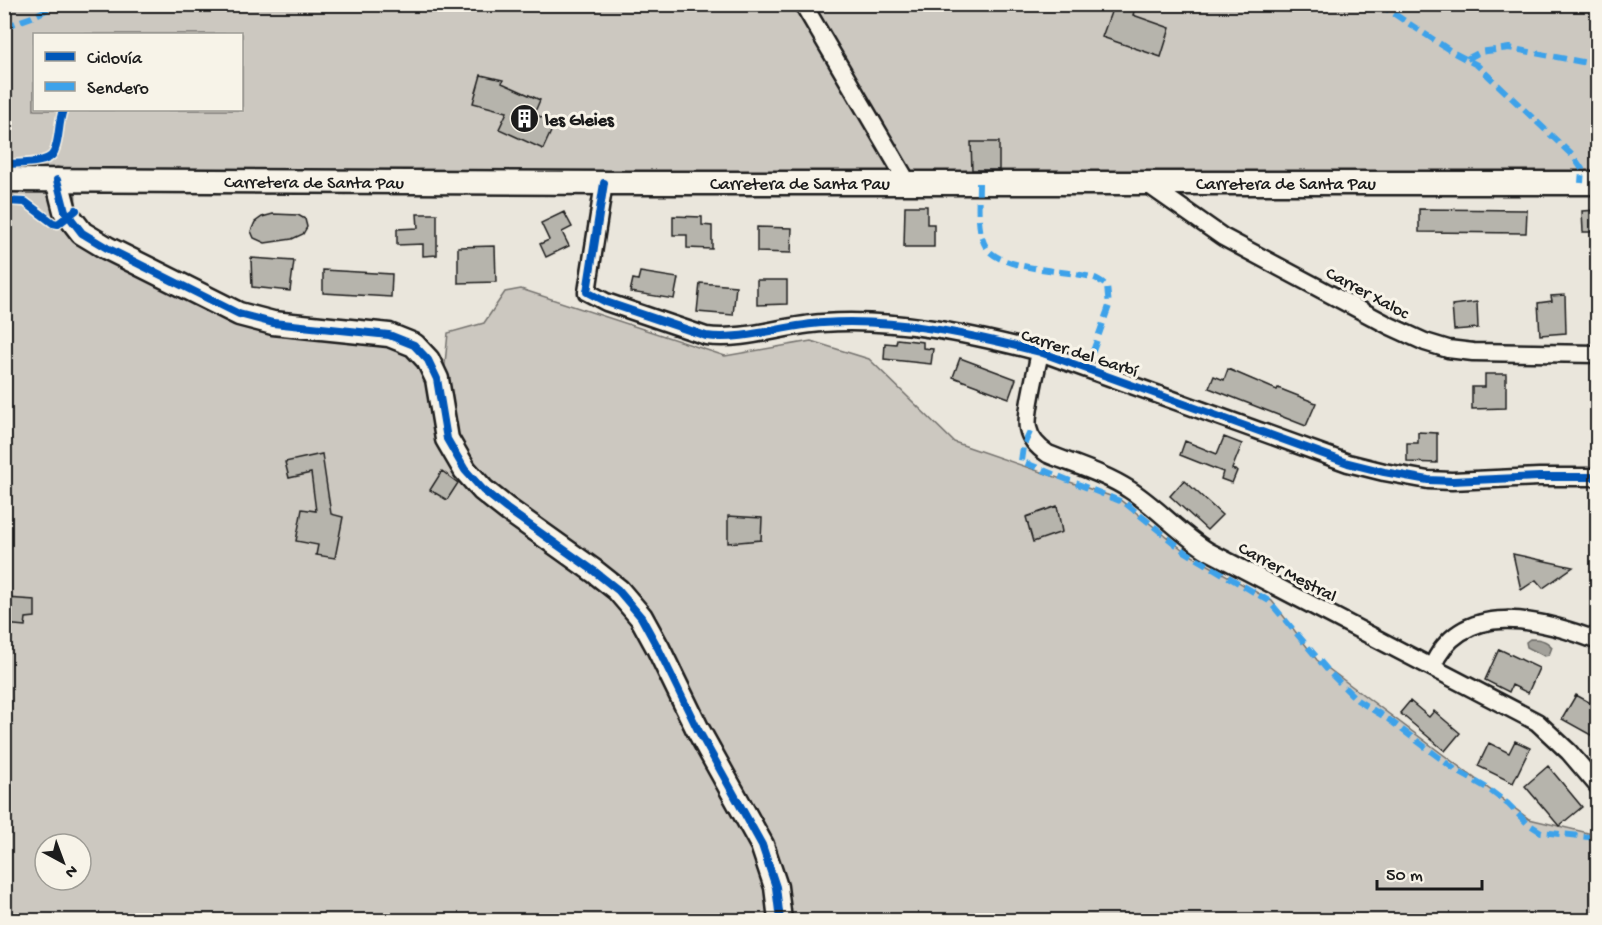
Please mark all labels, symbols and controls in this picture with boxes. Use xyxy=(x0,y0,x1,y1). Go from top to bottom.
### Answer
legend xyxy=(33,33,243,111)
text: Ciclovía xyxy=(87,49,143,70)
text: Sendero xyxy=(87,79,149,100)
building icon: les Gleies xyxy=(508,103,540,135)
place label: les Gleies xyxy=(544,111,615,132)
street label: Carretera de Santa Pau xyxy=(224,173,405,195)
street label: Carretera de Santa Pau xyxy=(710,175,891,196)
street label: Carretera de Santa Pau xyxy=(1196,175,1377,196)
street label: Carrer Xaloc xyxy=(1322,263,1413,325)
street label: Carrer del Garbí xyxy=(1018,326,1141,383)
street label: Carrer Mestral xyxy=(1234,538,1340,608)
north arrow xyxy=(33,832,93,892)
scale bar xyxy=(1377,853,1482,891)
text: N xyxy=(60,860,81,882)
text: 50 m xyxy=(1386,866,1423,887)

